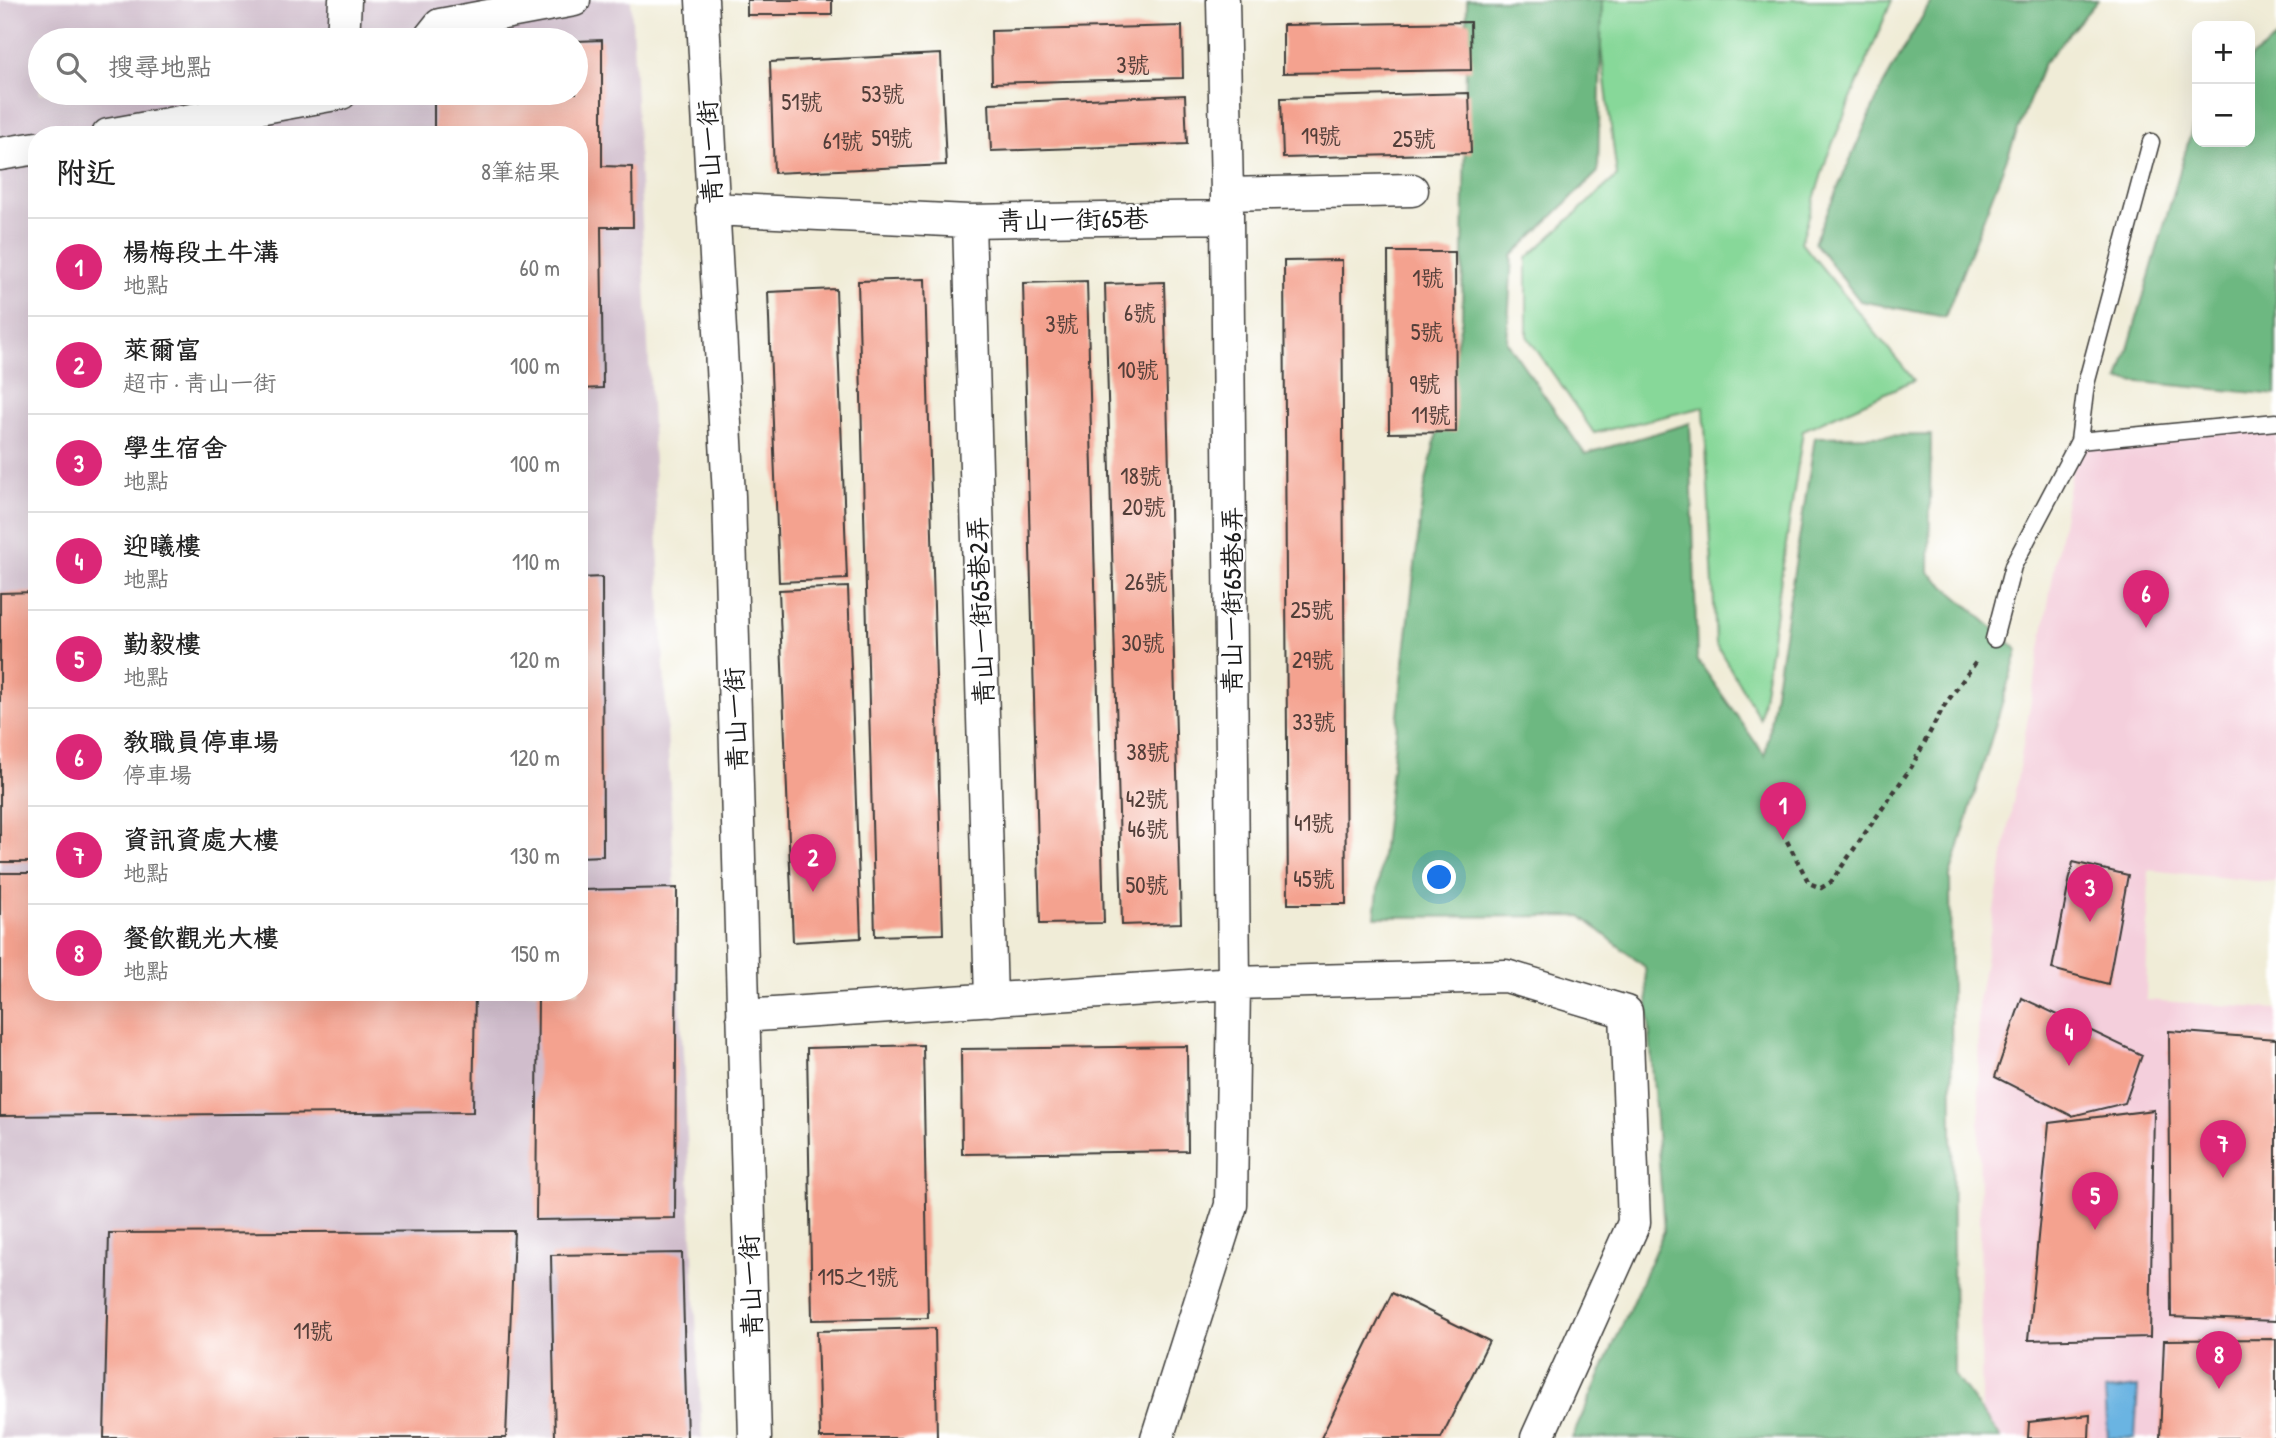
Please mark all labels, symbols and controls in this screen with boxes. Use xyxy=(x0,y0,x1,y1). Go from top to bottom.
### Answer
map controls xyxy=(2192,21,2255,147)
button: + xyxy=(2192,21,2255,84)
search box xyxy=(28,28,588,105)
icon: search xyxy=(52,48,90,86)
text: 搜尋地點 xyxy=(108,49,212,84)
house number: 3號 xyxy=(1116,49,1150,80)
house number: 53號 xyxy=(861,78,905,109)
button: − xyxy=(2192,84,2255,147)
house number: 51號 xyxy=(781,86,823,117)
street label: 青山一街 xyxy=(689,99,729,205)
house number: 19號 xyxy=(1301,120,1341,151)
house number: 59號 xyxy=(871,122,913,153)
house number: 25號 xyxy=(1392,123,1436,154)
house number: 61號 xyxy=(823,125,863,156)
text: 附近 xyxy=(56,152,116,192)
text: 8筆結果 xyxy=(481,156,560,187)
street label: 青山一街65巷 xyxy=(997,200,1149,238)
text: 楊梅段土牛溝 xyxy=(123,234,279,269)
text: 1 xyxy=(75,252,83,283)
text: 60 m xyxy=(520,252,560,283)
house number: 1號 xyxy=(1412,262,1444,293)
text: 地點 xyxy=(123,269,169,300)
house number: 6號 xyxy=(1124,297,1156,328)
house number: 3號 xyxy=(1045,308,1079,339)
house number: 5號 xyxy=(1411,316,1443,347)
text: 萊爾富 xyxy=(123,332,201,367)
text: 2 xyxy=(74,350,84,381)
text: 100 m xyxy=(510,350,560,381)
house number: 10號 xyxy=(1117,354,1159,385)
text: 超市 · 青山一街 xyxy=(123,367,276,398)
house number: 9號 xyxy=(1409,368,1441,399)
house number: 11號 xyxy=(1411,399,1451,430)
text: 學生宿舍 xyxy=(123,430,227,465)
text: 3 xyxy=(74,448,84,479)
text: 100 m xyxy=(510,448,560,479)
house number: 18號 xyxy=(1120,460,1162,491)
text: 地點 xyxy=(123,465,169,496)
house number: 20號 xyxy=(1122,491,1166,522)
street label: 青山一街65巷6弄 xyxy=(1214,506,1249,694)
street label: 青山一街65巷2弄 xyxy=(959,516,1001,706)
text: 迎曦樓 xyxy=(123,528,201,563)
text: 4 xyxy=(75,546,83,577)
text: 110 m xyxy=(512,546,560,577)
text: 地點 xyxy=(123,563,169,594)
house number: 26號 xyxy=(1125,566,1167,597)
pin: 6 xyxy=(2123,570,2169,628)
house number: 25號 xyxy=(1290,594,1334,625)
text: 勤毅樓 xyxy=(123,626,201,661)
house number: 30號 xyxy=(1121,627,1165,658)
text: 5 xyxy=(74,644,84,675)
text: 120 m xyxy=(510,644,560,675)
house number: 29號 xyxy=(1292,644,1334,675)
text: 地點 xyxy=(123,661,169,692)
street label: 青山一街 xyxy=(716,666,754,772)
house number: 33號 xyxy=(1292,706,1336,737)
text: 教職員停車場 xyxy=(123,724,279,759)
house number: 38號 xyxy=(1126,736,1170,767)
text: 6 xyxy=(74,742,84,773)
text: 120 m xyxy=(510,742,560,773)
text: 停車場 xyxy=(123,759,192,790)
pin: 1 xyxy=(1760,782,1806,840)
house number: 42號 xyxy=(1126,783,1168,814)
house number: 41號 xyxy=(1294,807,1334,838)
house number: 46號 xyxy=(1128,813,1168,844)
text: 資訊資處大樓 xyxy=(123,822,279,857)
pin: 2 xyxy=(790,834,836,892)
text: 7 xyxy=(73,840,85,871)
text: 130 m xyxy=(510,840,560,871)
text: 地點 xyxy=(123,857,169,888)
your location xyxy=(1422,860,1456,894)
house number: 45號 xyxy=(1293,863,1335,894)
pin: 3 xyxy=(2067,864,2113,922)
house number: 50號 xyxy=(1125,869,1169,900)
text: 餐飲觀光大樓 xyxy=(123,920,279,955)
text: 8 xyxy=(74,938,84,969)
text: 150 m xyxy=(511,938,560,969)
text: 地點 xyxy=(123,955,169,986)
pin: 4 xyxy=(2046,1008,2092,1066)
pin: 7 xyxy=(2200,1120,2246,1178)
pin: 5 xyxy=(2072,1172,2118,1230)
street label: 青山一街 xyxy=(731,1233,769,1339)
house number: 115之1號 xyxy=(818,1261,898,1292)
house number: 11號 xyxy=(293,1315,333,1346)
pin: 8 xyxy=(2196,1331,2242,1389)

